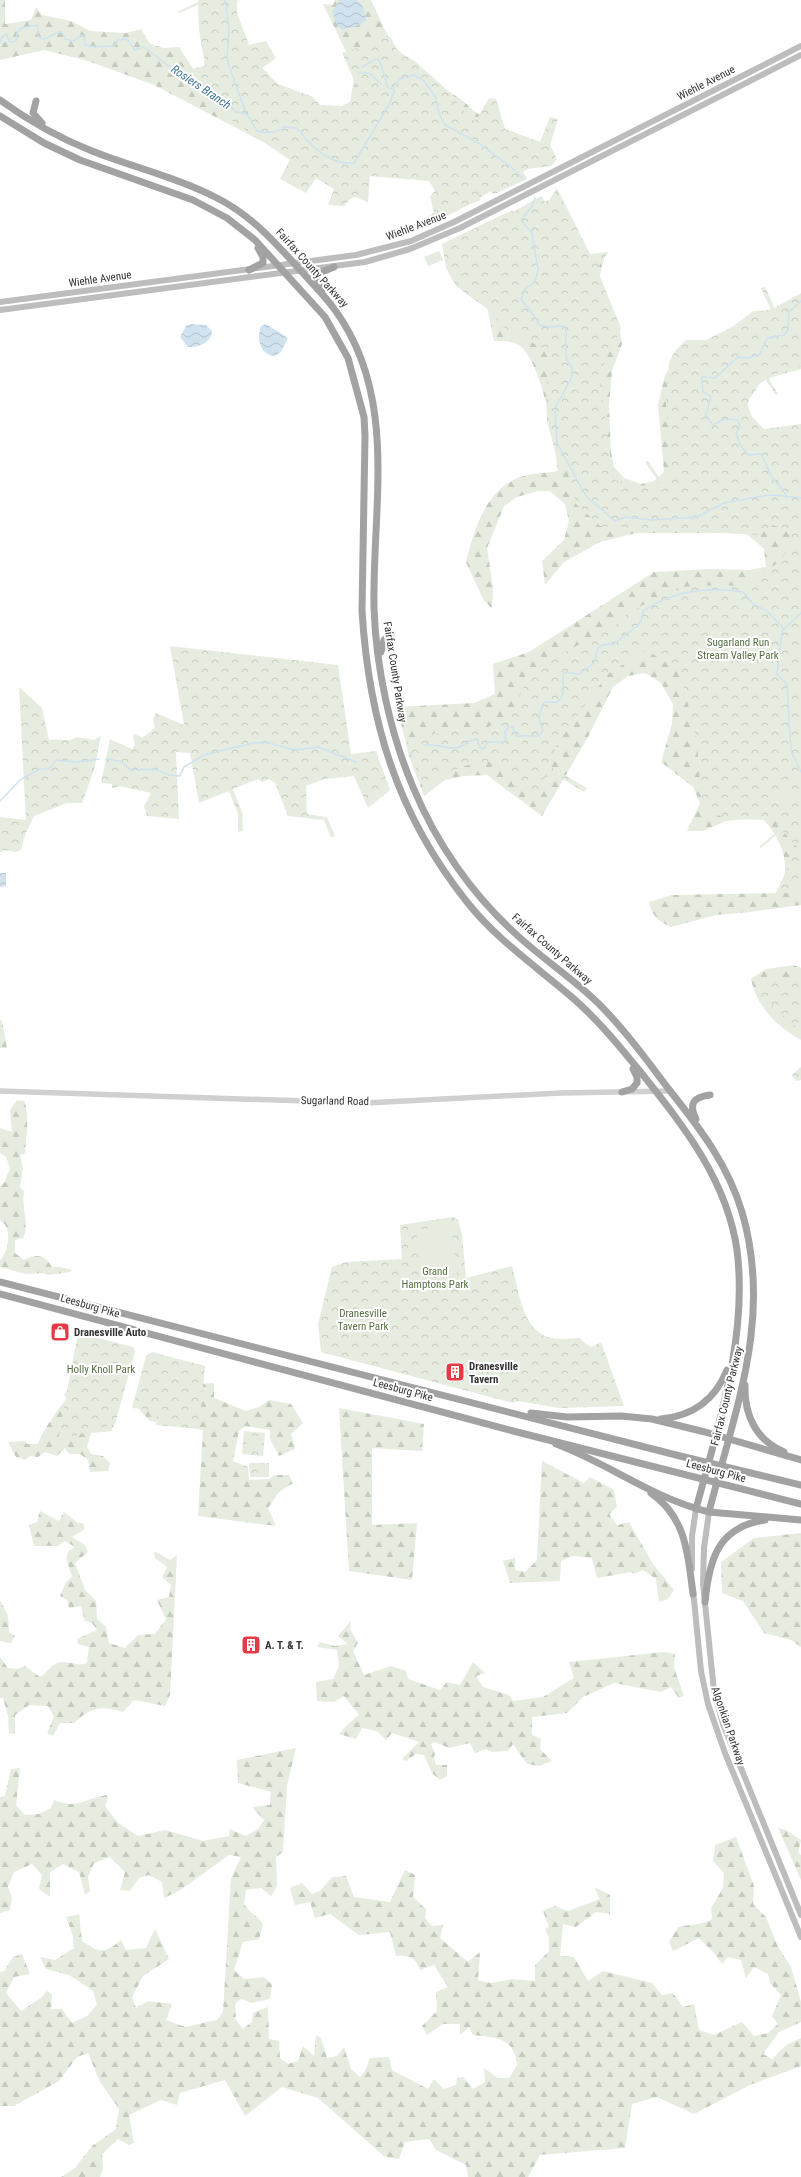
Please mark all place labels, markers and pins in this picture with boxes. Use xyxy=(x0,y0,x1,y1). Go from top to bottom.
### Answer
shop icon: Dranesville Auto xyxy=(49,1321,71,1343)
place label: Dranesville Auto xyxy=(74,1326,147,1339)
place label: Dranesville Tavern xyxy=(469,1360,518,1386)
building icon: Dranesville Tavern xyxy=(444,1361,466,1383)
building icon: A. T. & T. xyxy=(240,1634,262,1656)
place label: A. T. & T. xyxy=(265,1639,304,1652)

